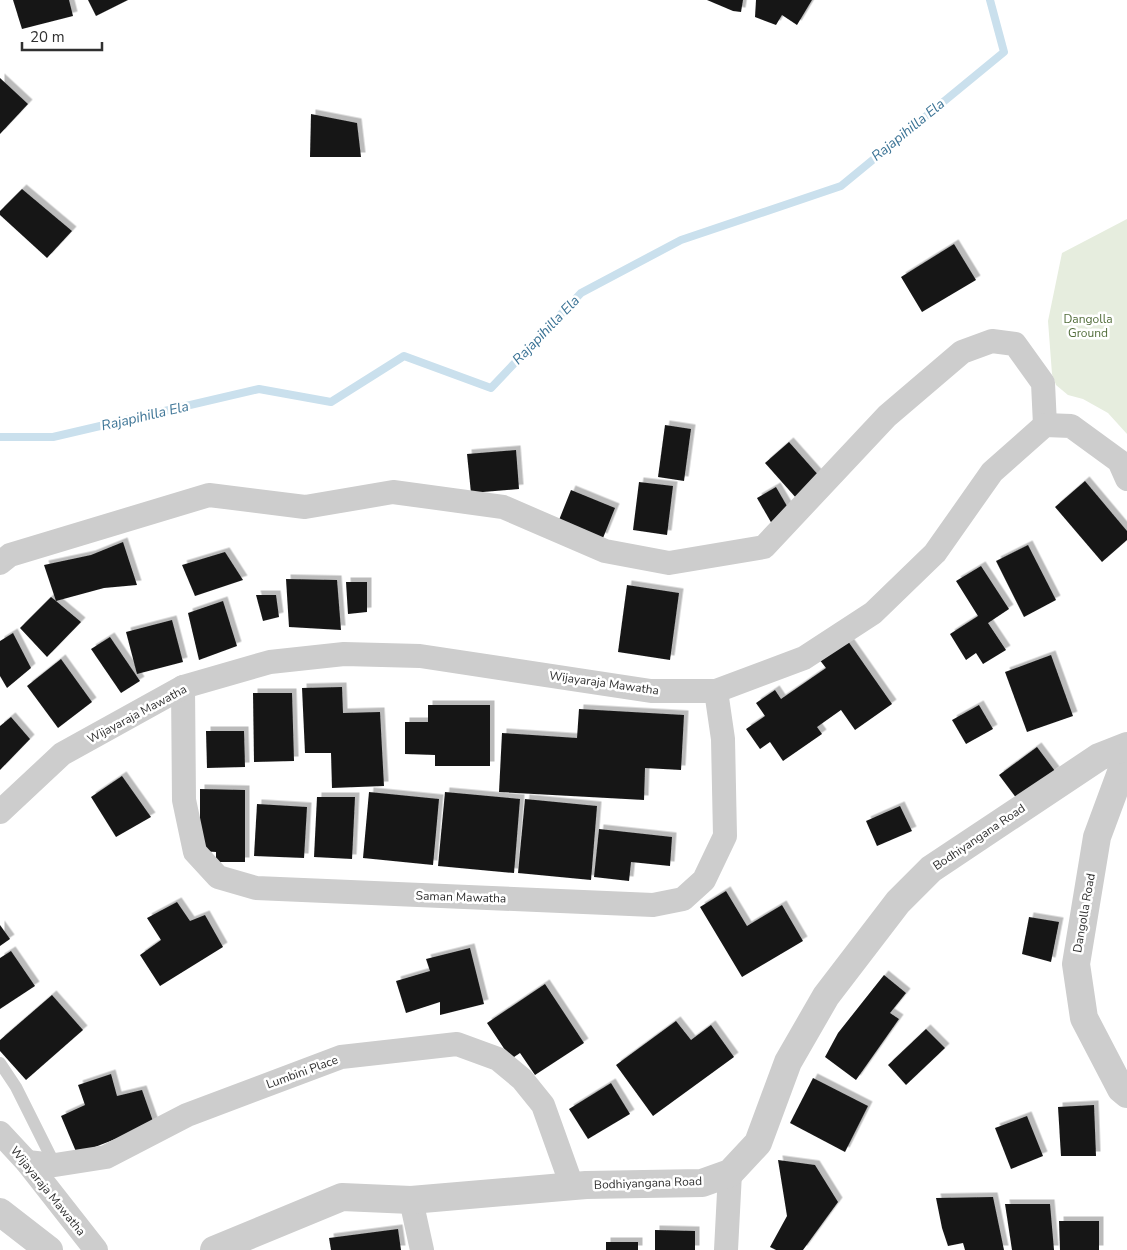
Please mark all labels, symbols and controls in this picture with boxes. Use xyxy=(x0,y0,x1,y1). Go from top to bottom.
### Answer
scale bar xyxy=(22,20,102,52)
text: 20 m xyxy=(30,27,65,47)
water label: Rajapihilla Ela xyxy=(867,95,949,165)
water label: Rajapihilla Ela xyxy=(508,291,584,369)
park label: Dangolla Ground xyxy=(1063,311,1113,341)
water label: Rajapihilla Ela xyxy=(99,397,191,435)
street label: Wijayaraja Mawatha xyxy=(548,667,660,699)
street label: Wijayaraja Mawatha xyxy=(84,681,190,747)
street label: Bodhiyangana Road xyxy=(930,800,1028,874)
street label: Dangolla Road xyxy=(1069,872,1099,954)
street label: Saman Mawatha xyxy=(415,887,507,907)
street label: Lumbini Place xyxy=(264,1052,340,1092)
street label: Wijayaraja Mawatha xyxy=(7,1143,89,1239)
street label: Bodhiyangana Road xyxy=(594,1173,702,1193)

